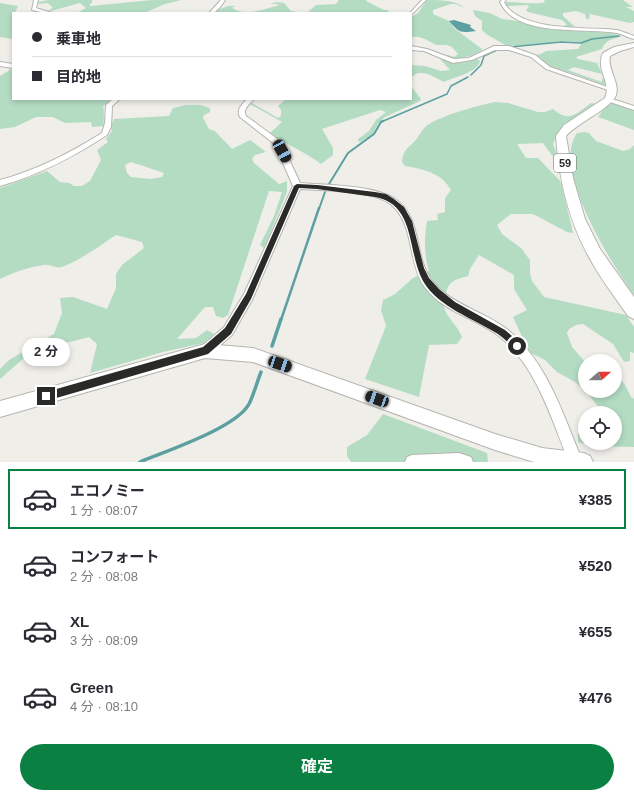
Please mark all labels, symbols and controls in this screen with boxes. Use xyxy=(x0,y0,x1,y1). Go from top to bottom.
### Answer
text: 乗車地 xyxy=(56,30,101,47)
text: 目的地 xyxy=(56,68,101,85)
car xyxy=(271,138,293,164)
road number: 59 xyxy=(554,154,576,172)
route start xyxy=(508,337,526,355)
callout: 2 分 xyxy=(22,338,70,366)
text: 2 分 xyxy=(34,344,58,359)
car xyxy=(267,354,293,374)
north arrow xyxy=(578,354,622,398)
map controls xyxy=(578,354,622,450)
route end xyxy=(37,387,55,405)
car xyxy=(364,389,390,409)
button: locate xyxy=(578,406,622,450)
icon: car xyxy=(22,481,58,517)
text: エコノミー xyxy=(70,482,145,499)
text: ¥385 xyxy=(579,491,612,508)
text: 1 分 · 08:07 xyxy=(70,503,138,518)
icon: car xyxy=(22,547,58,583)
text: コンフォート xyxy=(70,548,160,565)
text: ¥520 xyxy=(579,557,612,574)
text: 2 分 · 08:08 xyxy=(70,569,138,584)
icon: car xyxy=(22,613,58,649)
text: XL xyxy=(70,613,89,630)
text: ¥655 xyxy=(579,623,612,640)
text: 3 分 · 08:09 xyxy=(70,633,138,648)
icon: car xyxy=(22,679,58,715)
text: Green xyxy=(70,679,113,696)
text: ¥476 xyxy=(579,689,612,706)
text: 4 分 · 08:10 xyxy=(70,699,138,714)
button: 確定 xyxy=(20,744,614,790)

